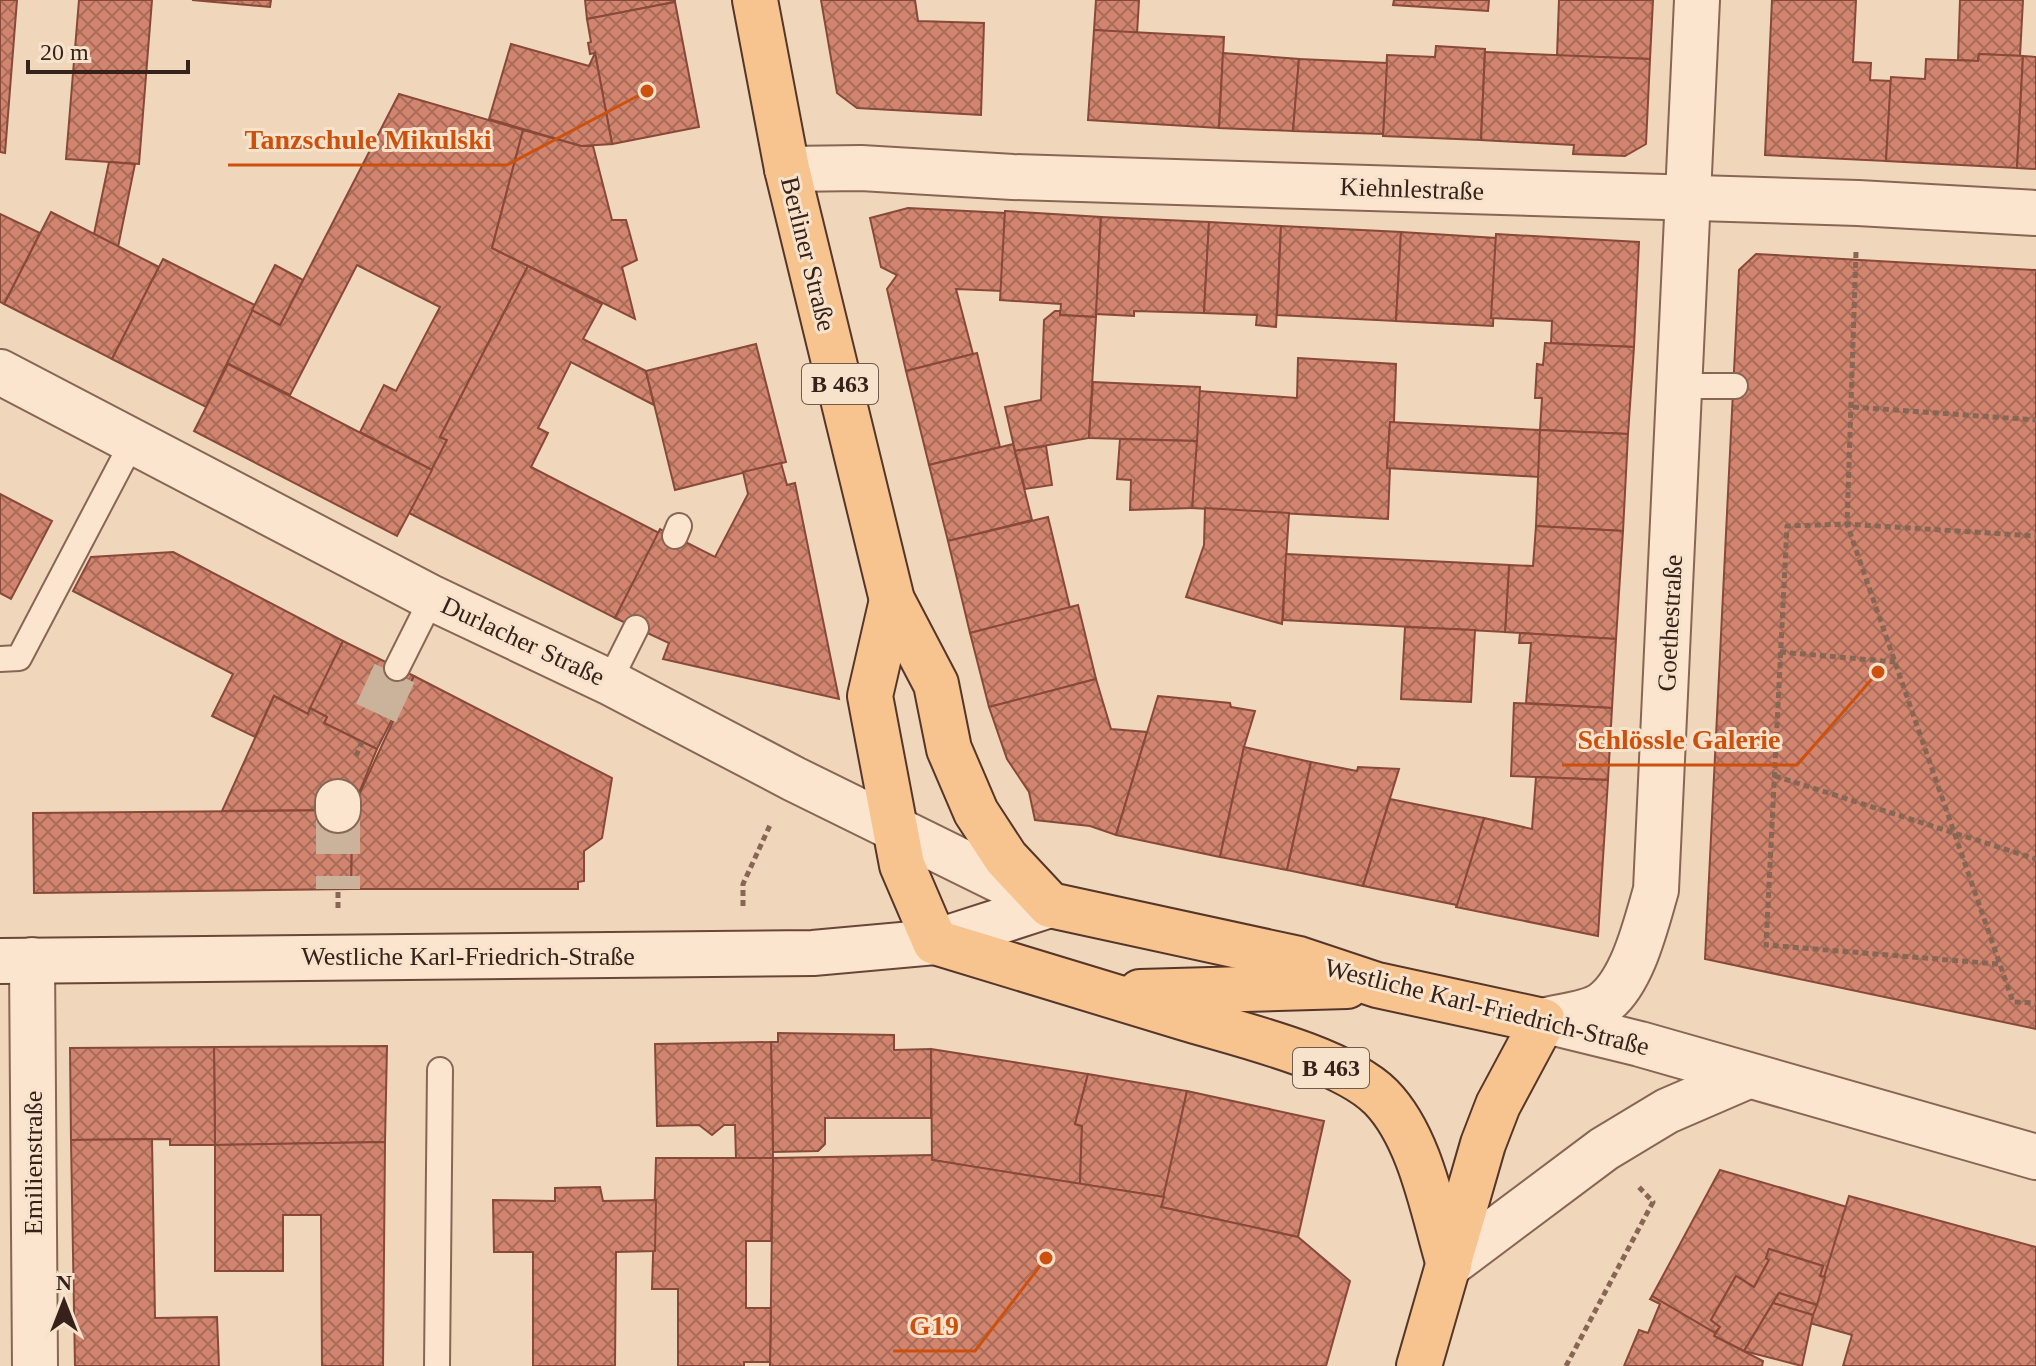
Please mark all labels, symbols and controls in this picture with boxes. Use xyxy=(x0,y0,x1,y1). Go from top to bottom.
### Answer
scale bar xyxy=(28,24,188,74)
text: 20 m xyxy=(40,39,89,65)
callout: Tanzschule Mikulski xyxy=(228,113,507,165)
text: Tanzschule Mikulski xyxy=(244,124,492,155)
street label: Kiehnlestraße xyxy=(1339,172,1485,206)
street label: Berliner Straße xyxy=(775,174,841,334)
road number: B 463 xyxy=(802,364,878,404)
street label: Goethestraße xyxy=(1652,554,1688,692)
street label: Durlacher Straße xyxy=(437,590,609,692)
callout: Schlössle Galerie xyxy=(1562,713,1797,765)
text: Schlössle Galerie xyxy=(1578,724,1780,755)
street label: Westliche Karl-Friedrich-Straße xyxy=(301,942,635,971)
street label: Westliche Karl-Friedrich-Straße xyxy=(1322,953,1652,1061)
road number: B 463 xyxy=(1293,1048,1369,1088)
street label: Emilienstraße xyxy=(19,1091,48,1235)
north arrow xyxy=(24,1262,104,1342)
text: N xyxy=(56,1270,72,1295)
callout: G19 xyxy=(893,1299,975,1351)
text: G19 xyxy=(909,1310,959,1341)

